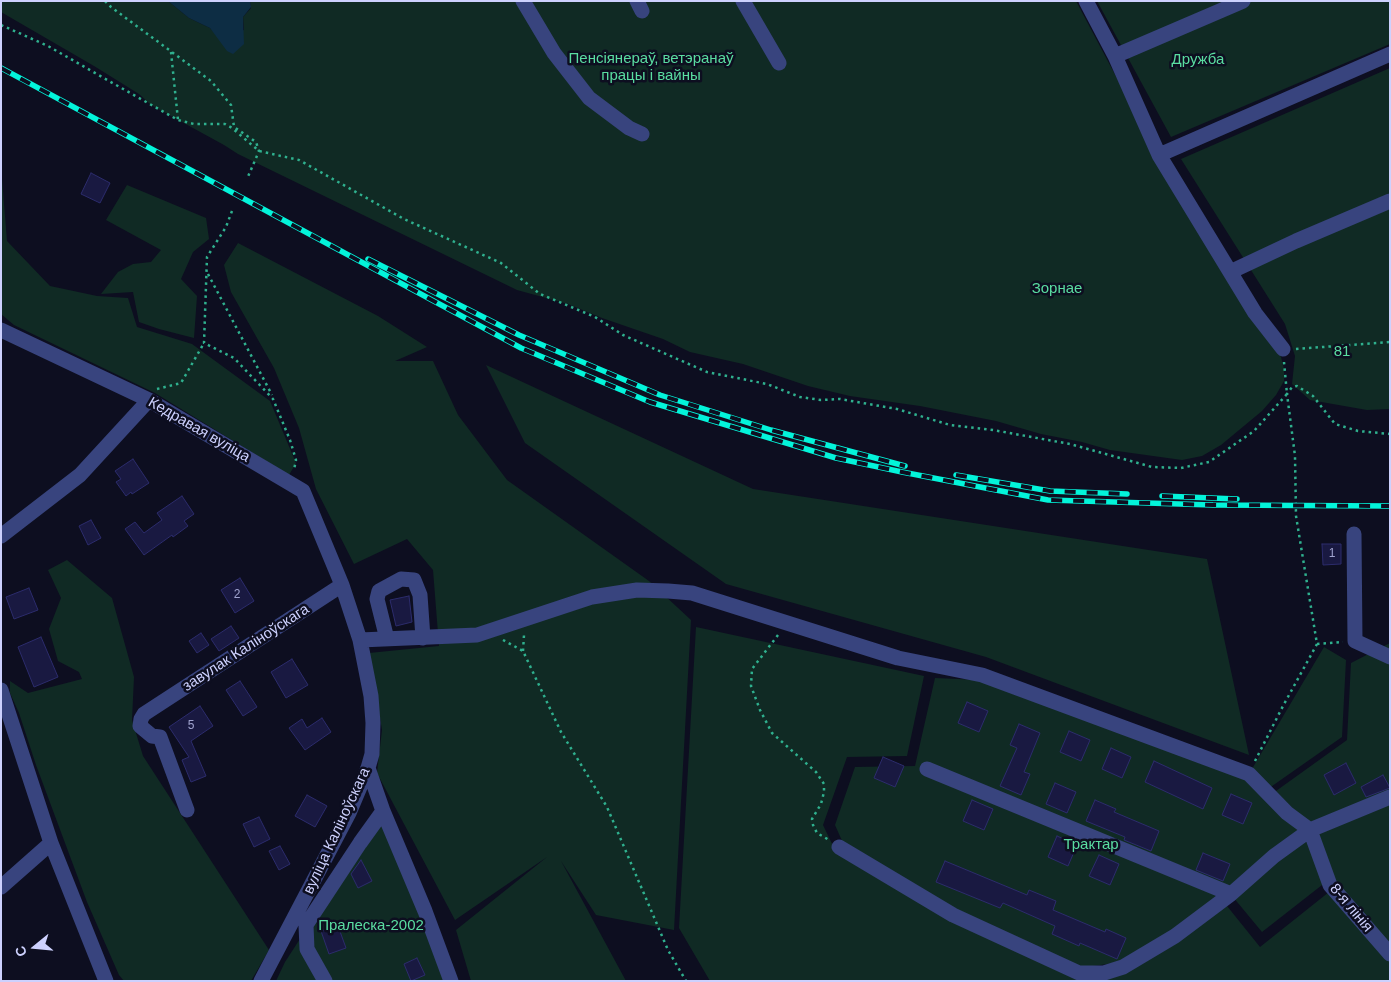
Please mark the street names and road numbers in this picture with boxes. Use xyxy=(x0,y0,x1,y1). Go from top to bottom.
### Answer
street label: Кедравая вуліца xyxy=(145,394,253,466)
street label: завулак Каліноўскага xyxy=(179,600,313,696)
street label: вуліца Каліноўскага xyxy=(300,765,374,897)
street label: 8-я лінія xyxy=(1326,880,1376,936)

